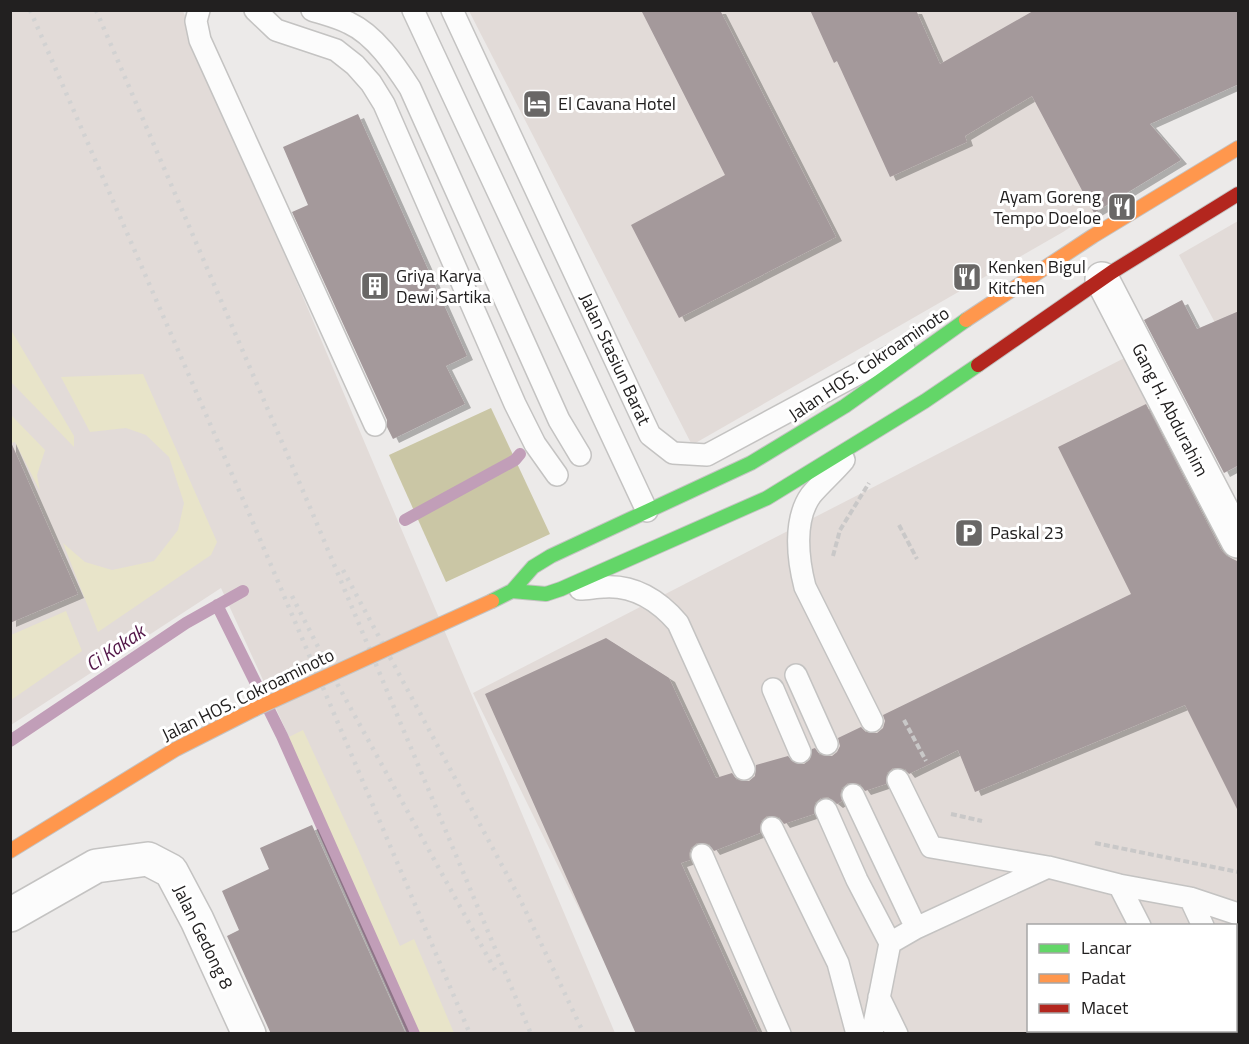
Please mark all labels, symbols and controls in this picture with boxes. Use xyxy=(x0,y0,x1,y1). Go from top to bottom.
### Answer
hotel icon: El Cavana Hotel xyxy=(521,88,553,120)
place label: El Cavana Hotel xyxy=(558,90,676,117)
place label: Ayam Goreng Tempo Doeloe xyxy=(993,183,1101,231)
restaurant icon: Ayam Goreng Tempo Doeloe xyxy=(1106,191,1138,223)
place label: Kenken Bigul Kitchen xyxy=(988,253,1086,301)
restaurant icon: Kenken Bigul Kitchen xyxy=(951,261,983,293)
place label: Griya Karya Dewi Sartika xyxy=(396,262,491,310)
building icon: Griya Karya Dewi Sartika xyxy=(359,270,391,302)
street label: Jalan Stasiun Barat xyxy=(573,288,658,430)
street label: Jalan HOS. Cokroaminoto xyxy=(783,300,955,428)
street label: Gang H. Abdurahim xyxy=(1125,339,1216,481)
parking icon: Paskal 23 xyxy=(953,517,985,549)
place label: Paskal 23 xyxy=(990,519,1064,546)
water label: Ci Kakak xyxy=(79,615,153,679)
street label: Jalan HOS. Cokroaminoto xyxy=(157,641,339,748)
street label: Jalan Gedong 8 xyxy=(167,880,240,994)
legend xyxy=(1027,924,1237,1032)
text: Lancar xyxy=(1081,934,1131,961)
text: Padat xyxy=(1081,964,1126,991)
text: Macet xyxy=(1081,994,1129,1021)

